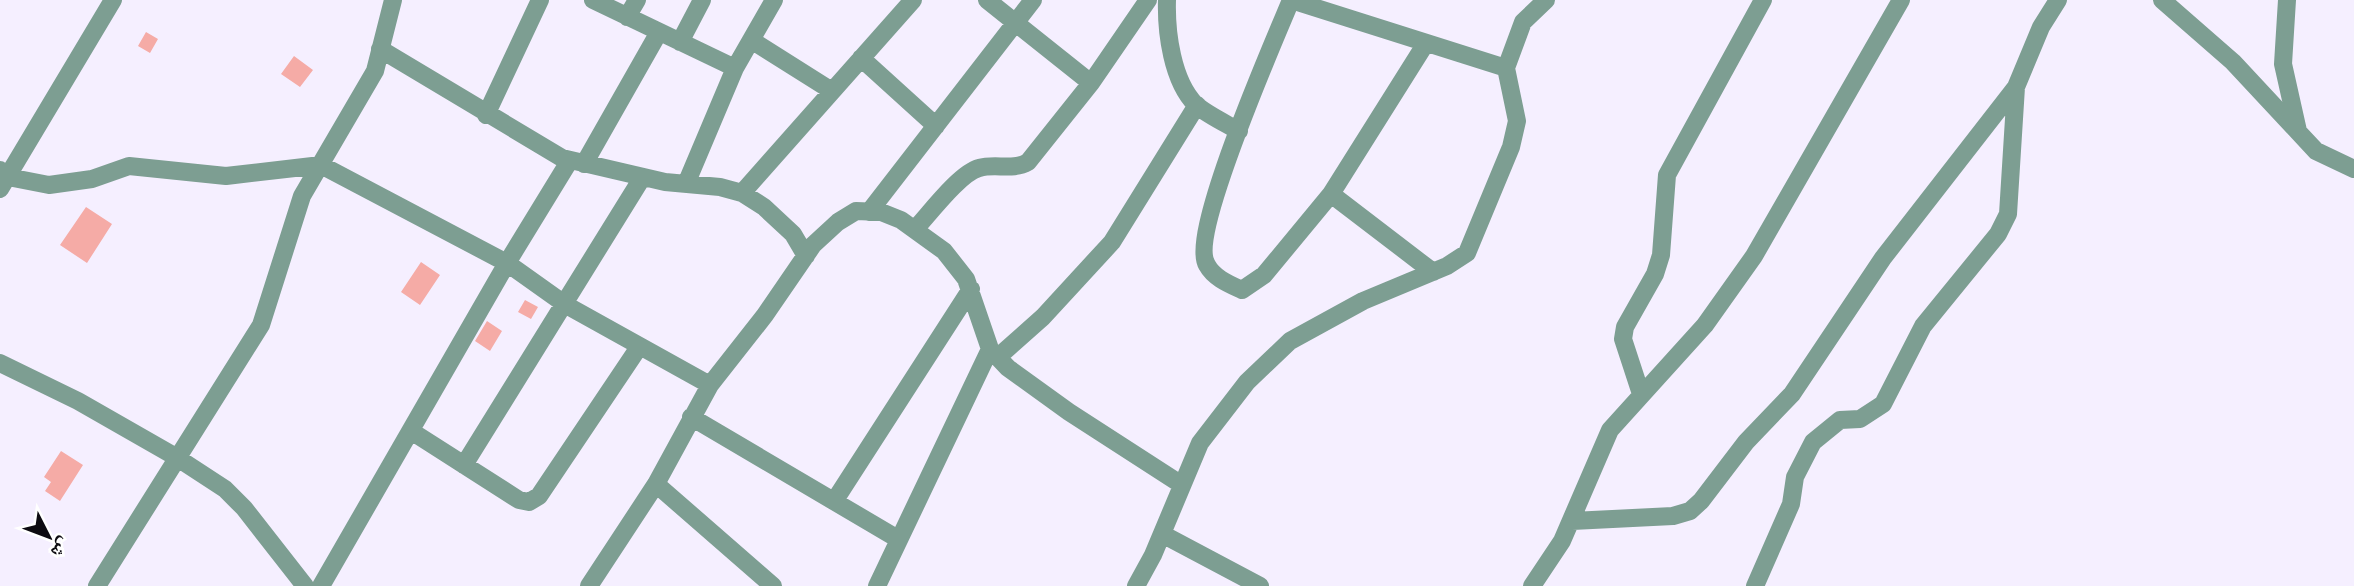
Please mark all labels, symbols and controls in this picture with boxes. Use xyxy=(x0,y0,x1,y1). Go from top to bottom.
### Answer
north arrow xyxy=(14,502,84,572)
text: ش xyxy=(46,533,77,563)

